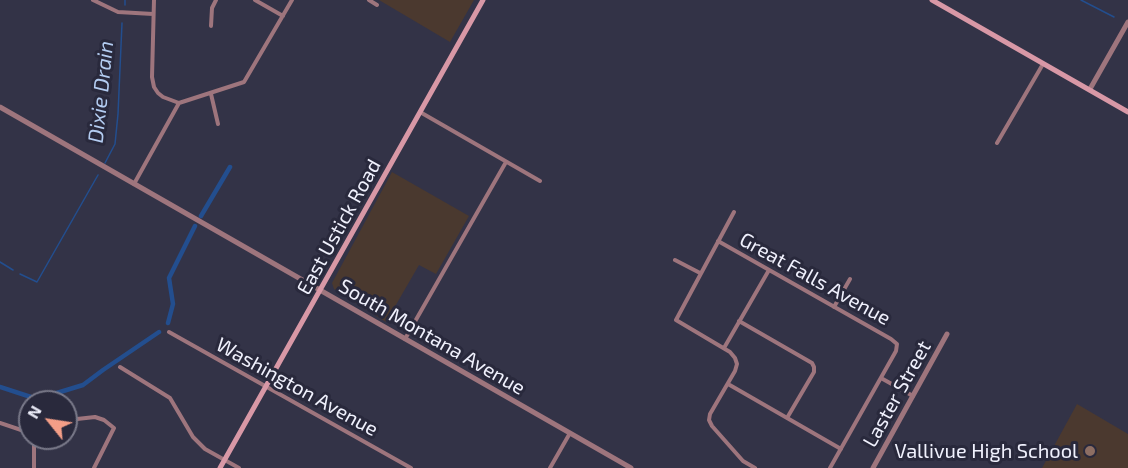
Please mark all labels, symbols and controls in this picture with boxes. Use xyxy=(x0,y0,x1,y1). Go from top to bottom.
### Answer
water label: Dixie Drain xyxy=(83,40,119,144)
street label: East Ustick Road xyxy=(292,155,386,299)
street label: Great Falls Avenue xyxy=(735,228,895,330)
street label: South Montana Avenue xyxy=(335,274,529,400)
street label: Washington Avenue xyxy=(212,333,382,441)
street label: Laster Street xyxy=(858,337,936,451)
north arrow xyxy=(18,390,78,450)
text: N xyxy=(23,402,45,422)
place label: Vallivue High School xyxy=(895,439,1078,463)
marker: Vallivue High School xyxy=(1083,444,1097,458)

